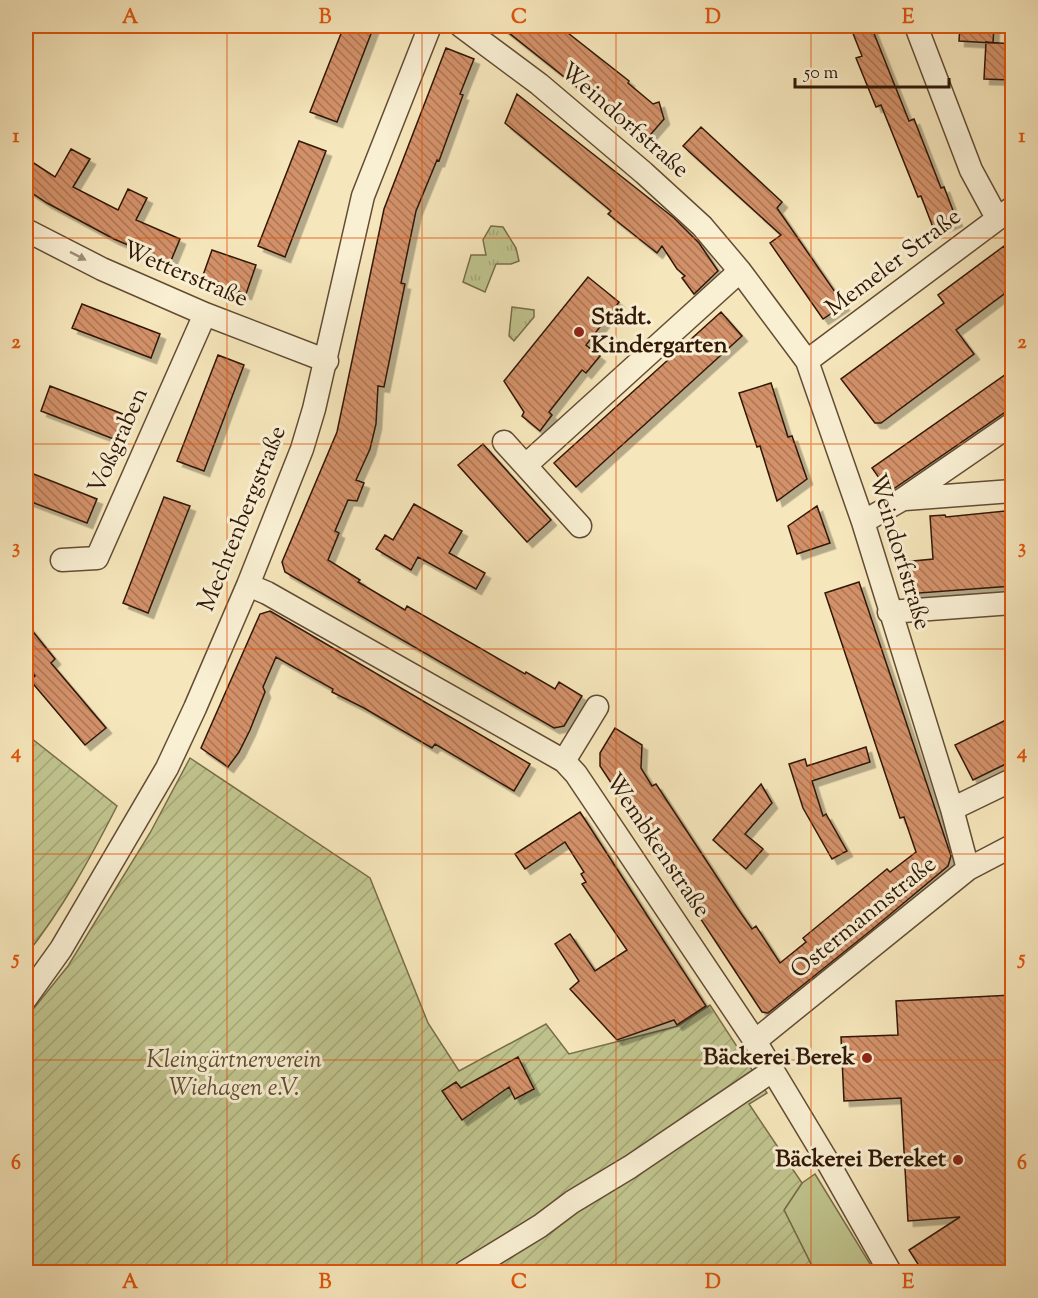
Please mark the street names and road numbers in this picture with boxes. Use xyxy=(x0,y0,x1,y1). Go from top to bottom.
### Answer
street label: Weindorfstraße xyxy=(552,55,696,187)
street label: Memeler Straße xyxy=(819,201,969,325)
street label: Wetterstraße xyxy=(117,233,253,317)
street label: Voßgraben xyxy=(81,383,157,499)
street label: Mechtenbergstraße xyxy=(190,421,296,617)
street label: Weindorfstraße xyxy=(859,470,939,634)
street label: Wembkenstraße xyxy=(596,767,718,925)
street label: Ostermannstraße xyxy=(784,848,944,988)

